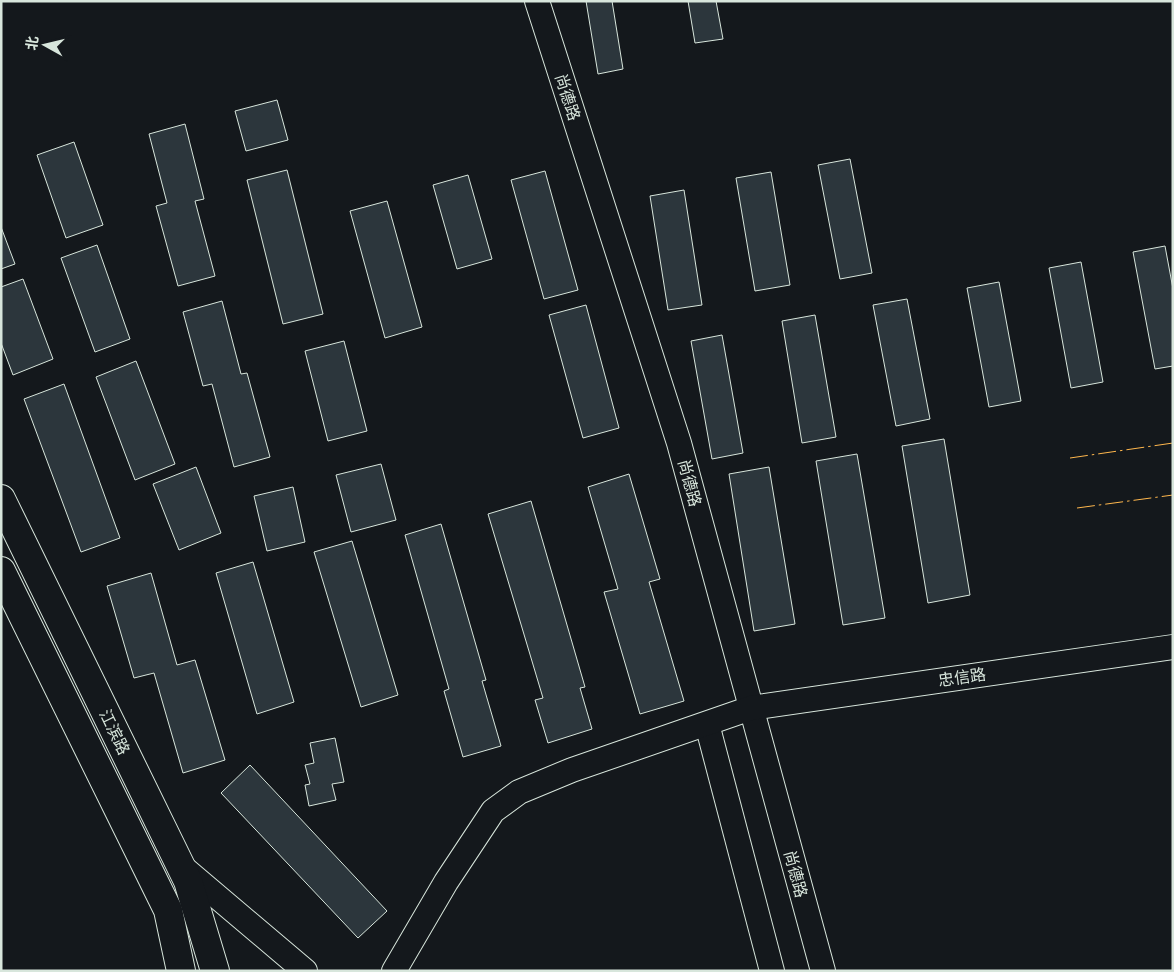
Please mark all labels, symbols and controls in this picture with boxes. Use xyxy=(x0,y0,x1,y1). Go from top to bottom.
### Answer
north arrow xyxy=(20,20,70,70)
text: 北 xyxy=(23,35,42,51)
street label: 尚德路 xyxy=(550,72,583,123)
street label: 尚德路 xyxy=(673,458,704,509)
street label: 忠信路 xyxy=(937,666,987,691)
street label: 江滨路 xyxy=(95,707,133,758)
street label: 尚德路 xyxy=(779,849,810,900)

